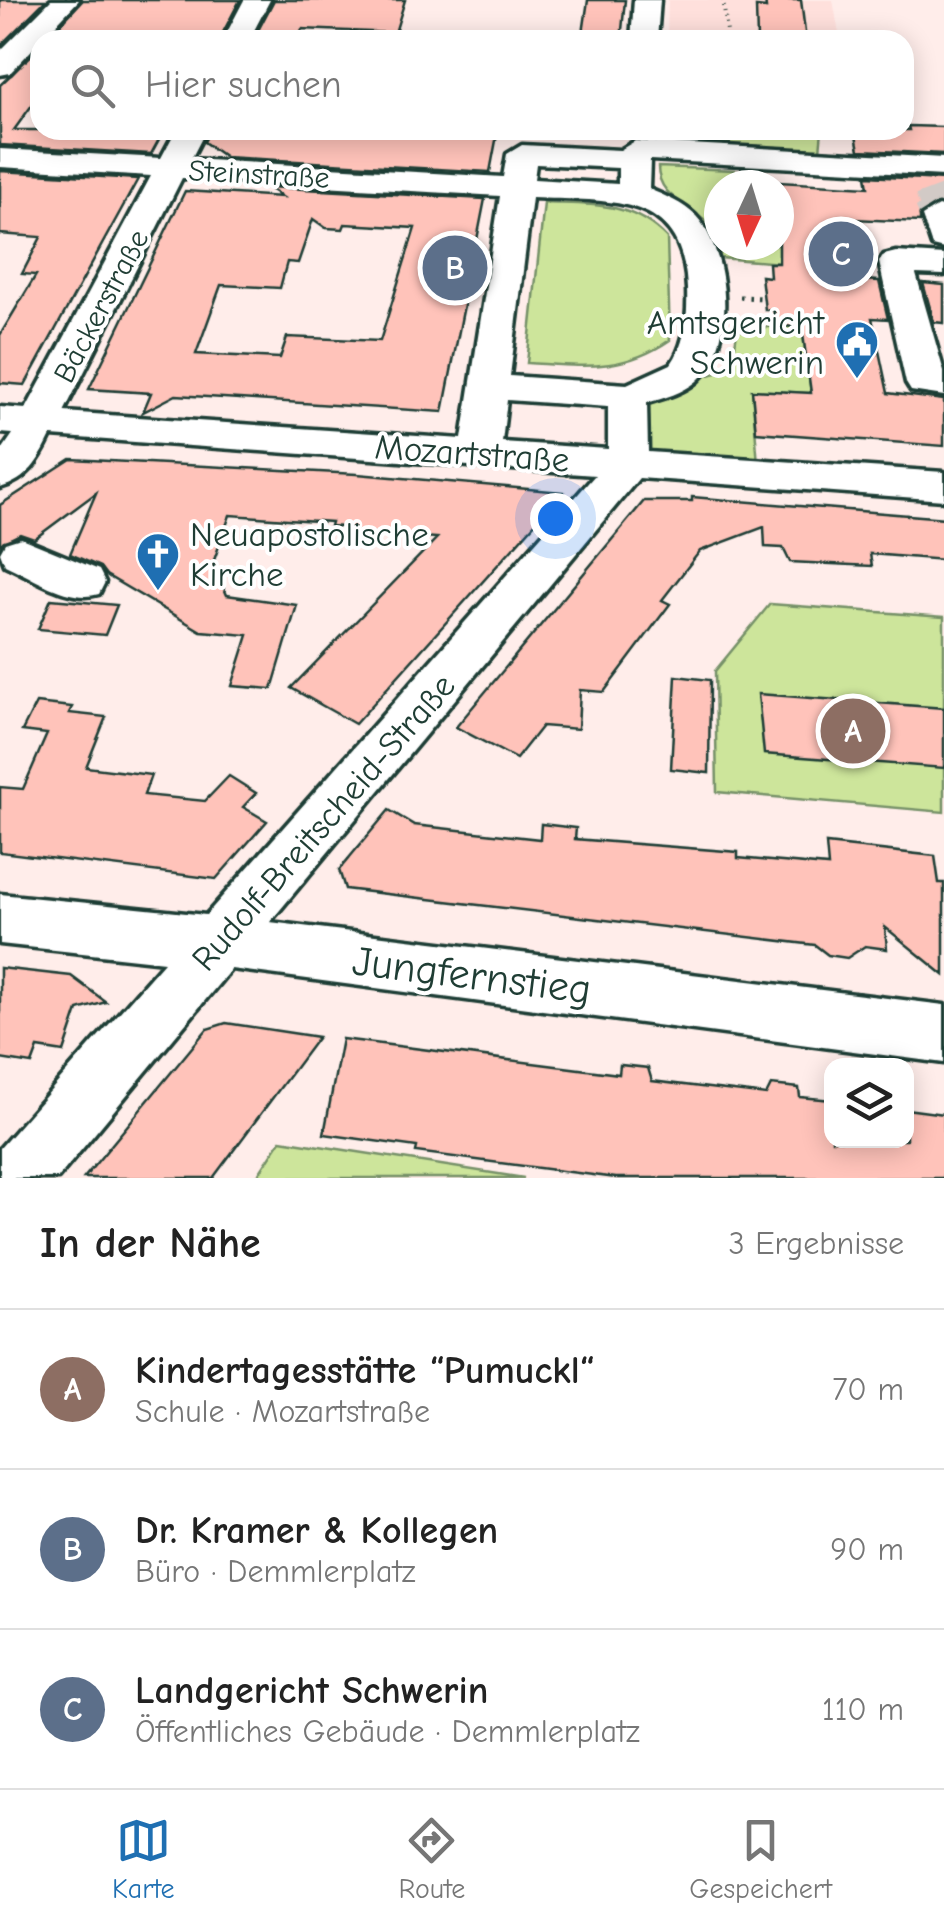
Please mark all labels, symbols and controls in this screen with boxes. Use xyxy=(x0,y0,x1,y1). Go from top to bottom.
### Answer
search box xyxy=(30,30,914,140)
icon: search xyxy=(65,58,120,113)
text: Hier suchen xyxy=(145,63,342,107)
street label: Steinstraße xyxy=(187,153,330,196)
north arrow xyxy=(704,170,794,260)
pin: C xyxy=(808,216,874,292)
street label: Bäckerstraße xyxy=(47,224,156,389)
pin: B xyxy=(422,230,488,306)
place label: Amtsgericht Schwerin xyxy=(647,302,825,383)
public building icon: Amtsgericht Schwerin xyxy=(834,319,880,380)
street label: Mozartstraße xyxy=(373,426,571,481)
your location xyxy=(530,493,581,544)
place label: Neuapostolische Kirche xyxy=(190,514,429,595)
church icon: Neuapostolische Kirche xyxy=(135,531,181,592)
street label: Rudolf-Breitscheid-Straße xyxy=(183,665,464,979)
pin: A xyxy=(820,694,886,768)
street label: Jungfernstieg xyxy=(350,937,594,1014)
map controls xyxy=(824,1058,914,1148)
button: layers xyxy=(824,1058,914,1148)
text: In der Nähe xyxy=(40,1219,261,1268)
text: 3 Ergebnisse xyxy=(728,1225,904,1262)
text: Kindertagesstätte “Pumuckl“ xyxy=(135,1349,594,1393)
text: A xyxy=(64,1371,81,1408)
text: 70 m xyxy=(832,1371,904,1408)
text: Schule · Mozartstraße xyxy=(135,1393,430,1430)
text: Dr. Kramer & Kollegen xyxy=(135,1509,498,1553)
text: B xyxy=(63,1531,82,1568)
text: 90 m xyxy=(830,1531,904,1568)
text: Büro · Demmlerplatz xyxy=(135,1553,416,1590)
text: Landgericht Schwerin xyxy=(135,1669,488,1713)
text: C xyxy=(63,1691,82,1728)
text: 110 m xyxy=(822,1691,904,1728)
text: Öffentliches Gebäude · Demmlerplatz xyxy=(135,1713,640,1750)
tab: Karte xyxy=(112,1813,175,1905)
tab: Route xyxy=(399,1813,465,1905)
tab: Gespeichert xyxy=(689,1813,832,1905)

